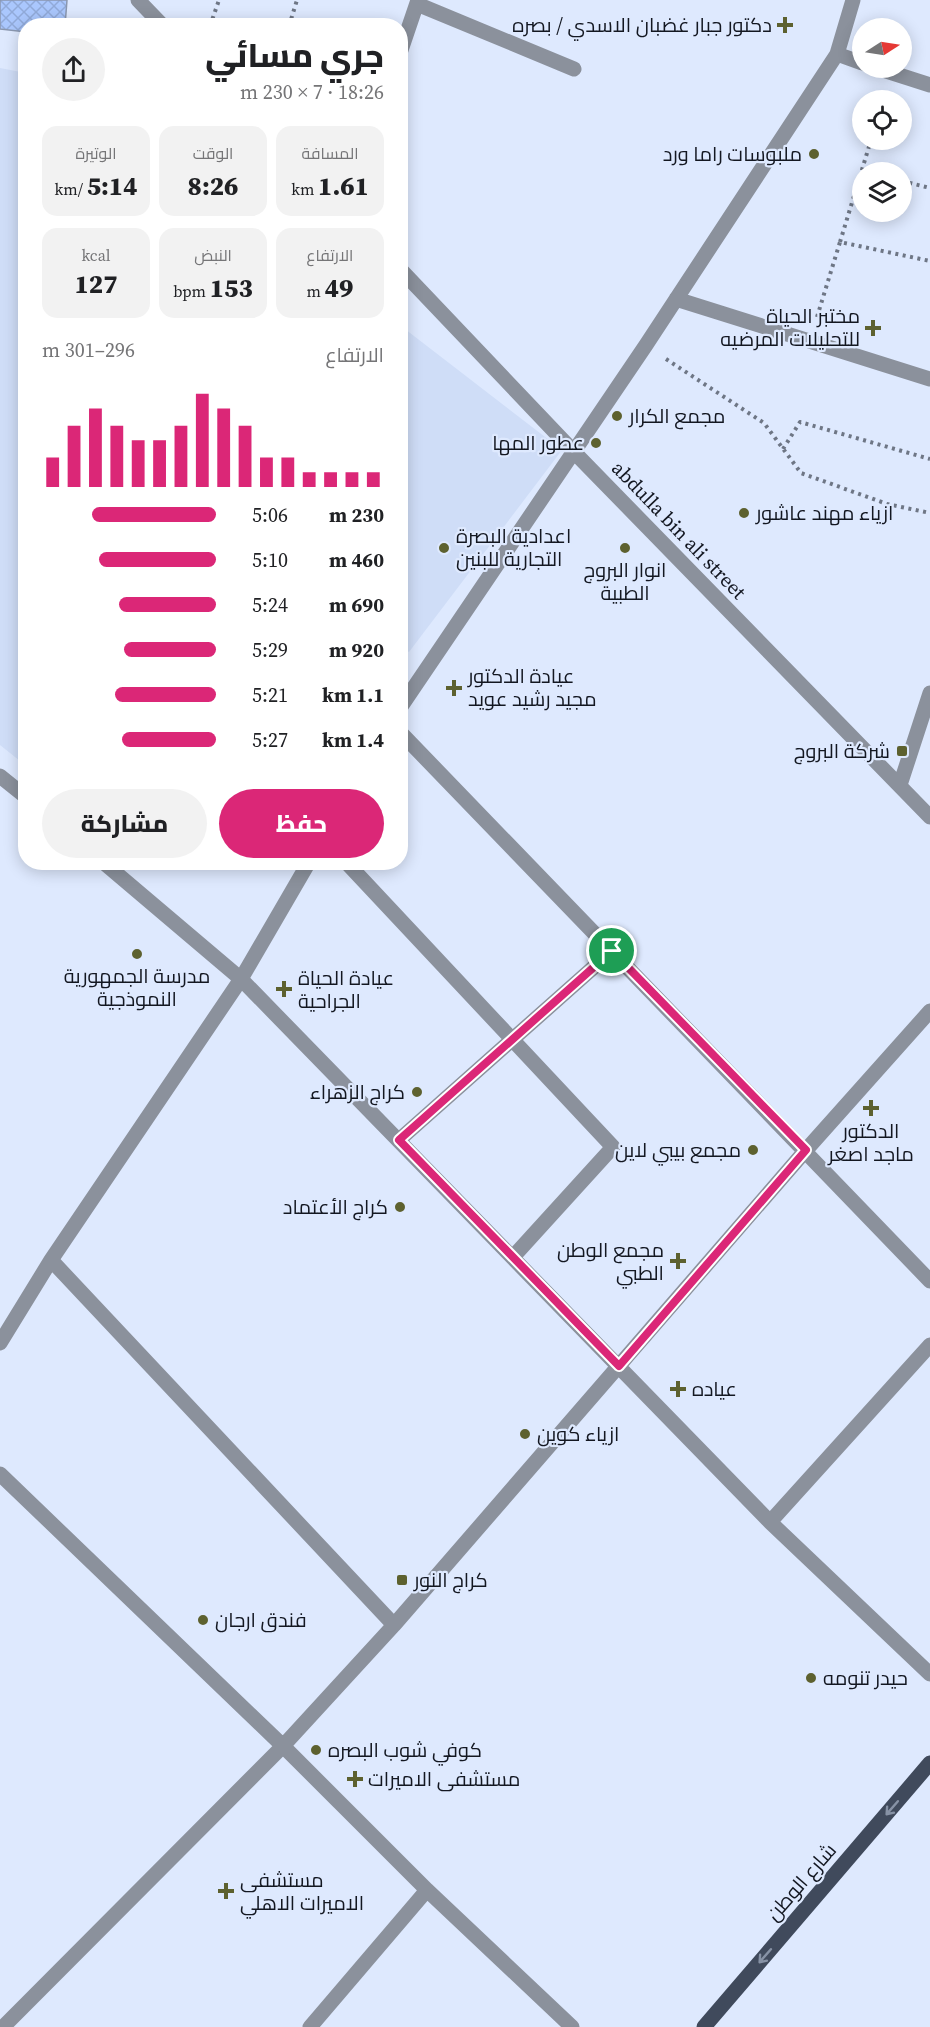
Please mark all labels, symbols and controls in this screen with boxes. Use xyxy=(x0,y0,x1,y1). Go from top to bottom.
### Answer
place label: دكتور جبار غضبان الاسدي / بصره xyxy=(512,11,772,41)
marker: دكتور جبار غضبان الاسدي / بصره xyxy=(776,16,794,34)
north arrow xyxy=(852,18,912,78)
map controls xyxy=(852,18,912,222)
text: جري مسائي xyxy=(205,33,384,78)
button: share xyxy=(42,38,105,101)
text: 18:26 · 7 × 230 m xyxy=(240,78,384,106)
button: locate xyxy=(852,90,912,150)
place label: ملبوسات راما ورد xyxy=(663,140,802,168)
text: الوتيرة xyxy=(75,142,117,164)
text: الوقت xyxy=(193,142,233,164)
text: المسافة xyxy=(302,142,358,164)
marker: ملبوسات راما ورد xyxy=(807,147,821,161)
button: layers xyxy=(852,162,912,222)
text: 5:14 xyxy=(87,168,137,204)
text: 8:26 xyxy=(188,168,238,204)
text: 1.61 xyxy=(318,168,369,204)
text: /km xyxy=(55,178,87,200)
text: km xyxy=(291,178,318,200)
text: kcal xyxy=(81,244,111,266)
text: النبض xyxy=(194,244,232,266)
text: الارتفاع xyxy=(307,244,353,266)
text: 127 xyxy=(75,266,117,302)
text: 153 xyxy=(210,270,253,306)
text: 49 xyxy=(325,270,353,306)
text: bpm xyxy=(173,280,210,302)
text: m xyxy=(307,280,325,302)
place label: مختبر الحياة للتحليلات المرضيه xyxy=(720,302,860,353)
marker: مختبر الحياة للتحليلات المرضيه xyxy=(864,319,882,337)
text: 296–301 m xyxy=(42,336,135,364)
text: الارتفاع xyxy=(325,341,384,369)
place label: مجمع الكرار xyxy=(628,402,725,430)
marker: مجمع الكرار xyxy=(610,409,624,423)
place label: عطور المها xyxy=(492,429,584,457)
marker: عطور المها xyxy=(589,436,603,450)
street label: abdulla bin ali street xyxy=(606,455,753,606)
place label: ازياء مهند عاشور xyxy=(755,499,893,527)
text: 5:06 xyxy=(252,501,288,529)
text: 230 m xyxy=(329,501,384,529)
marker: ازياء مهند عاشور xyxy=(737,506,751,520)
place label: اعدادية البصرة التجارية للبنين xyxy=(456,522,571,573)
marker: اعدادية البصرة التجارية للبنين xyxy=(437,541,451,555)
marker: انوار البروج الطبية xyxy=(618,541,632,555)
text: 5:10 xyxy=(252,546,288,574)
text: 460 m xyxy=(329,546,384,574)
place label: انوار البروج الطبية xyxy=(584,556,666,607)
text: 5:24 xyxy=(252,591,288,619)
text: 690 m xyxy=(329,591,384,619)
text: 5:29 xyxy=(252,636,288,664)
text: 920 m xyxy=(329,636,384,664)
place label: عيادة الدكتور مجيد رشيد عويد xyxy=(467,662,597,713)
marker: عيادة الدكتور مجيد رشيد عويد xyxy=(445,679,463,697)
text: 5:21 xyxy=(252,681,288,709)
text: 1.1 km xyxy=(322,681,384,709)
text: 5:27 xyxy=(252,726,288,754)
text: 1.4 km xyxy=(322,726,384,754)
place label: شركة البروج xyxy=(794,737,890,765)
marker: شركة البروج xyxy=(895,744,909,758)
button: مشاركة xyxy=(42,789,207,858)
button: حفظ xyxy=(219,789,384,858)
pin xyxy=(586,925,637,976)
icon: arrive xyxy=(595,934,628,967)
marker: مدرسة الجمهورية النموذجية xyxy=(130,947,144,961)
place label: مدرسة الجمهورية النموذجية xyxy=(64,962,210,1013)
place label: عيادة الحياة الجراحية xyxy=(298,964,394,1015)
marker: عيادة الحياة الجراحية xyxy=(275,980,293,998)
place label: كراج الزهراء xyxy=(310,1078,405,1106)
marker: كراج الزهراء xyxy=(410,1085,424,1099)
marker: الدكتور ماجد اصغر xyxy=(862,1099,880,1117)
place label: الدكتور ماجد اصغر xyxy=(827,1117,914,1168)
place label: مجمع بيبي لاين xyxy=(615,1136,741,1166)
marker: مجمع بيبي لاين xyxy=(746,1143,760,1157)
place label: كراج الأعتماد xyxy=(283,1193,388,1221)
marker: كراج الأعتماد xyxy=(393,1200,407,1214)
place label: مجمع الوطن الطبي xyxy=(557,1236,664,1289)
marker: مجمع الوطن الطبي xyxy=(669,1252,687,1270)
place label: عياده xyxy=(692,1375,737,1403)
marker: عياده xyxy=(669,1380,687,1398)
place label: ازياء كوين xyxy=(537,1420,619,1448)
marker: ازياء كوين xyxy=(518,1427,532,1441)
place label: كراج النور xyxy=(413,1566,488,1594)
marker: كراج النور xyxy=(395,1573,409,1587)
place label: فندق ارجان xyxy=(215,1606,307,1634)
marker: فندق ارجان xyxy=(196,1613,210,1627)
place label: حيدر تنومه xyxy=(823,1664,908,1692)
marker: حيدر تنومه xyxy=(804,1671,818,1685)
place label: كوفي شوب البصره xyxy=(328,1736,482,1766)
marker: كوفي شوب البصره xyxy=(309,1743,323,1757)
place label: مستشفى الاميرات xyxy=(368,1765,520,1793)
marker: مستشفى الاميرات xyxy=(346,1770,364,1788)
one-way arrow xyxy=(885,1800,899,1815)
street label: شارع الوطن xyxy=(759,1837,843,1927)
place label: مستشفى الاميرات الاهلي xyxy=(240,1866,364,1919)
marker: مستشفى الاميرات الاهلي xyxy=(217,1882,235,1900)
one-way arrow xyxy=(758,1948,772,1963)

